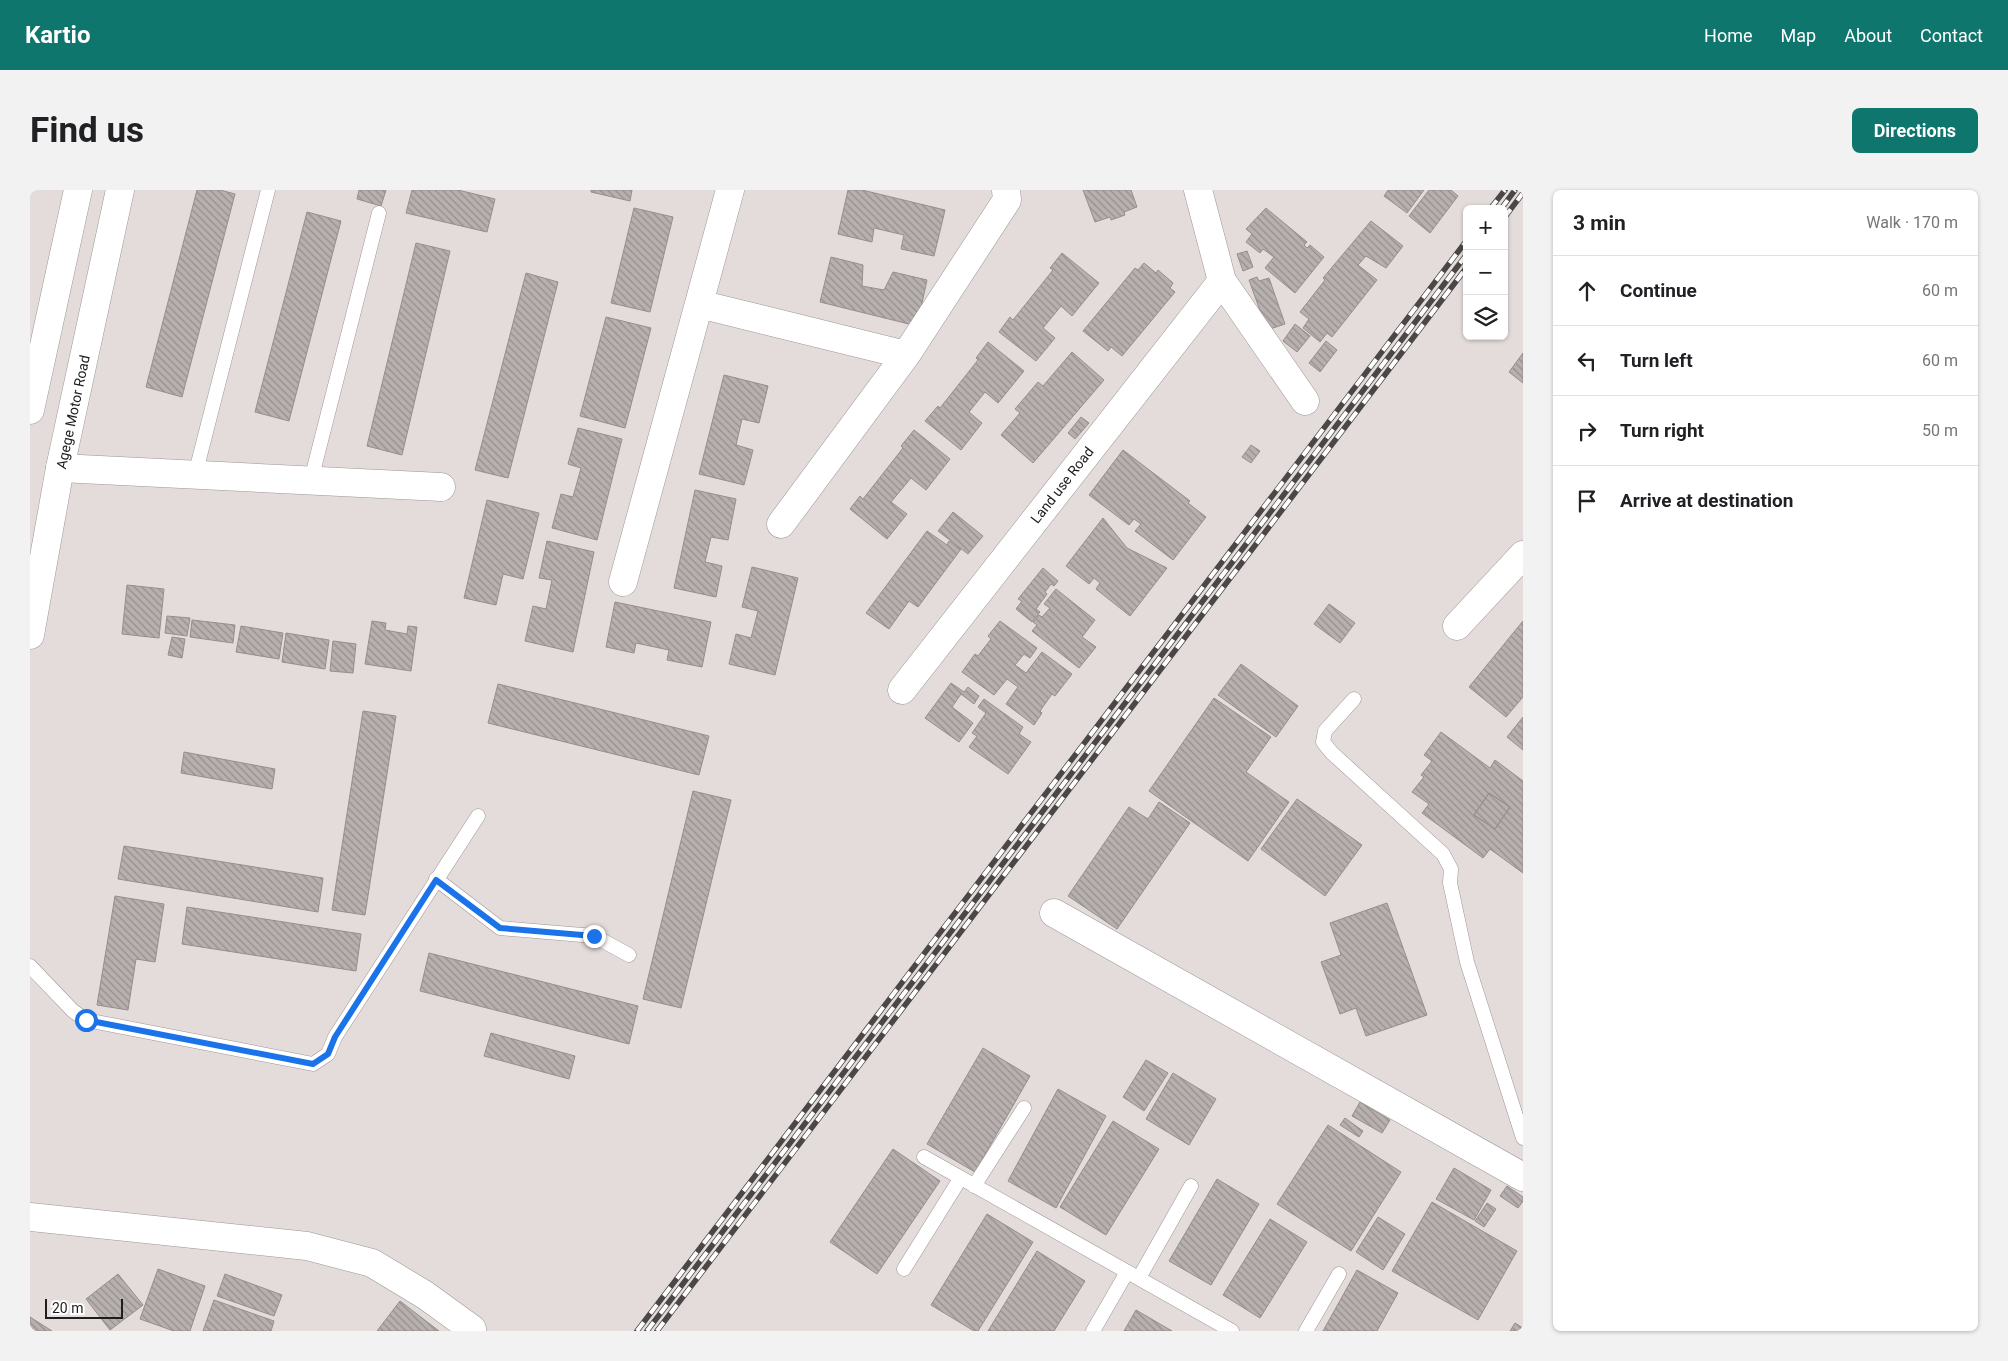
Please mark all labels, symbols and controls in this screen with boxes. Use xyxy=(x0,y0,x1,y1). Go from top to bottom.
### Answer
text: Kartio xyxy=(25,21,91,49)
text: Home xyxy=(1704,25,1753,46)
text: Map xyxy=(1781,25,1816,46)
text: About xyxy=(1844,25,1892,46)
text: Contact xyxy=(1920,25,1983,46)
button: Directions xyxy=(1852,108,1978,153)
text: Find us xyxy=(30,110,144,151)
map controls xyxy=(1463,205,1508,340)
button: + xyxy=(1463,205,1508,250)
text: 3 min xyxy=(1573,211,1626,235)
text: Walk · 170 m xyxy=(1866,213,1958,232)
button: − xyxy=(1463,250,1508,295)
icon: ahead xyxy=(1573,277,1601,305)
text: Continue xyxy=(1620,279,1697,302)
text: 60 m xyxy=(1922,281,1958,300)
button: layers xyxy=(1463,295,1508,340)
icon: left xyxy=(1573,347,1601,375)
text: Turn left xyxy=(1620,349,1693,372)
text: 60 m xyxy=(1922,351,1958,370)
street label: Agege Motor Road xyxy=(53,354,93,470)
icon: right xyxy=(1573,417,1601,445)
text: Turn right xyxy=(1620,419,1704,442)
text: 50 m xyxy=(1922,421,1958,440)
street label: Land use Road xyxy=(1027,444,1097,526)
icon: arrive xyxy=(1573,487,1601,515)
text: Arrive at destination xyxy=(1620,489,1793,512)
route end xyxy=(583,925,606,948)
route start xyxy=(75,1009,98,1032)
scale bar xyxy=(45,1296,122,1319)
text: 20 m xyxy=(52,1300,84,1316)

